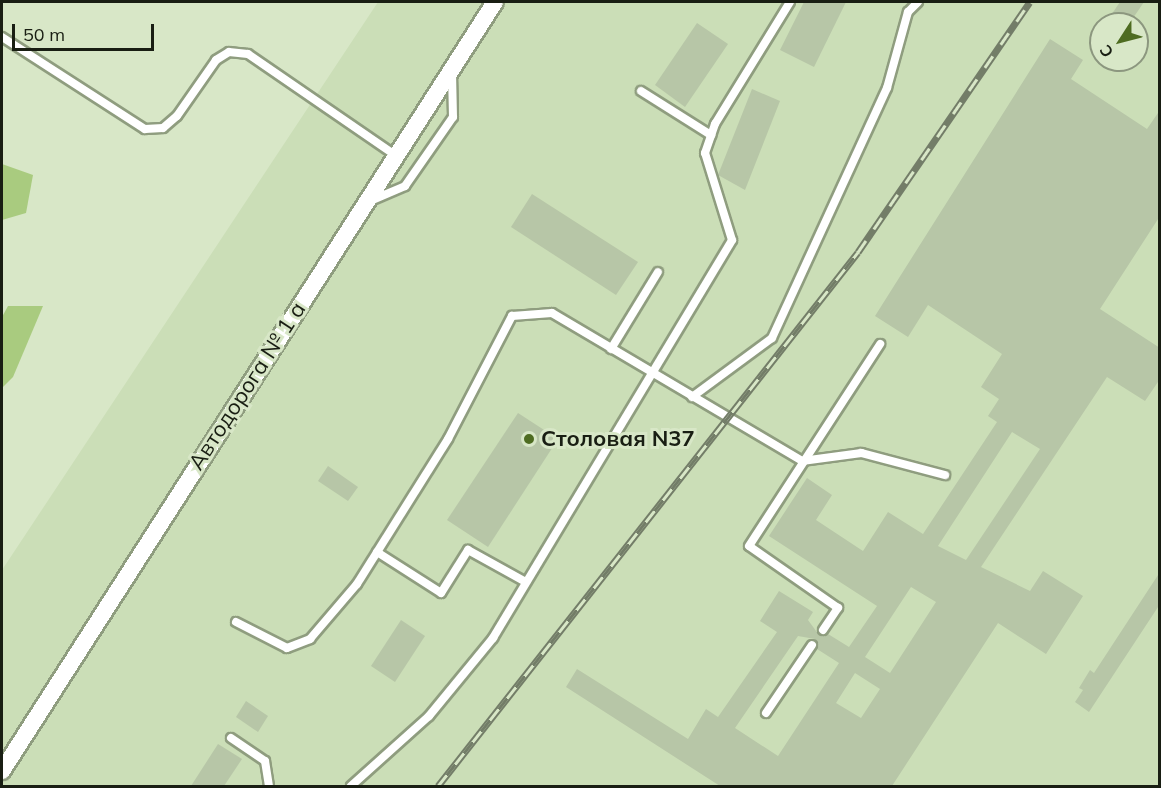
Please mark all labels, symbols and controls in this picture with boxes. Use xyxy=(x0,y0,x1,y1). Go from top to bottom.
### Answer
scale bar xyxy=(15,12,158,50)
north arrow xyxy=(1089,12,1149,72)
text: 50 m xyxy=(23,23,65,46)
text: С xyxy=(1095,41,1117,62)
street label: Автодорога № 1 а xyxy=(183,297,311,475)
place label: Столовая N37 xyxy=(541,426,695,452)
marker: Столовая N37 xyxy=(522,432,536,446)

